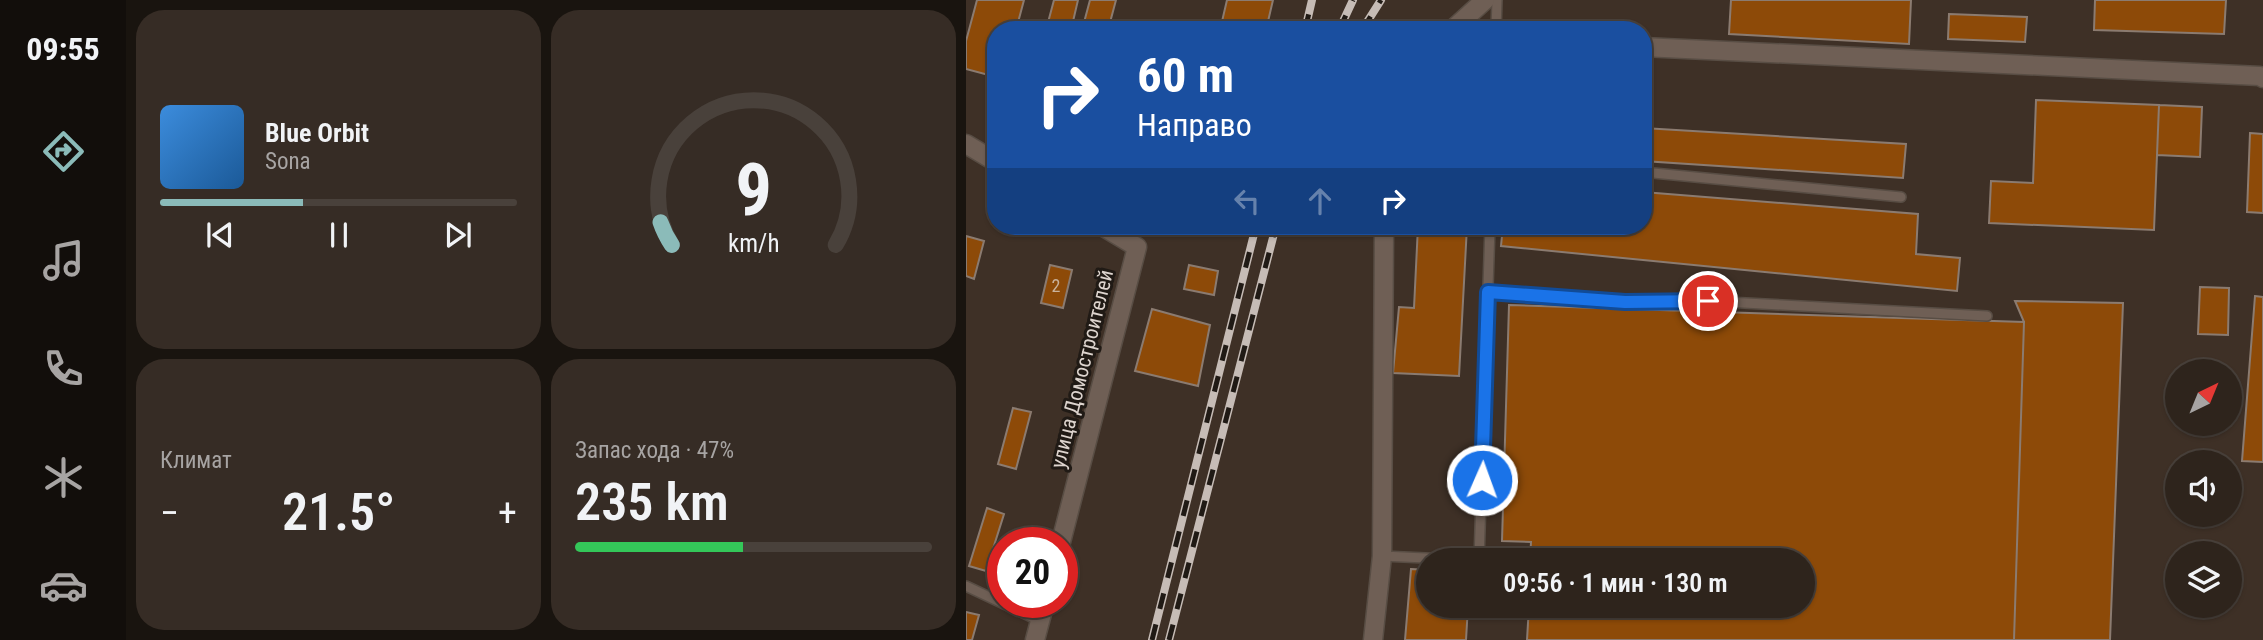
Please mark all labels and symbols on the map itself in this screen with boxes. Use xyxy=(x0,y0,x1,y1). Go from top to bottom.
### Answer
street label: улица Домостроителей xyxy=(1046,267,1118,471)
pin xyxy=(1678,271,1738,331)
house number: 2 xyxy=(1052,275,1061,296)
north arrow xyxy=(2165,359,2242,436)
position arrow xyxy=(1445,443,1519,517)
speed limit sign: 20 xyxy=(987,527,1078,618)

